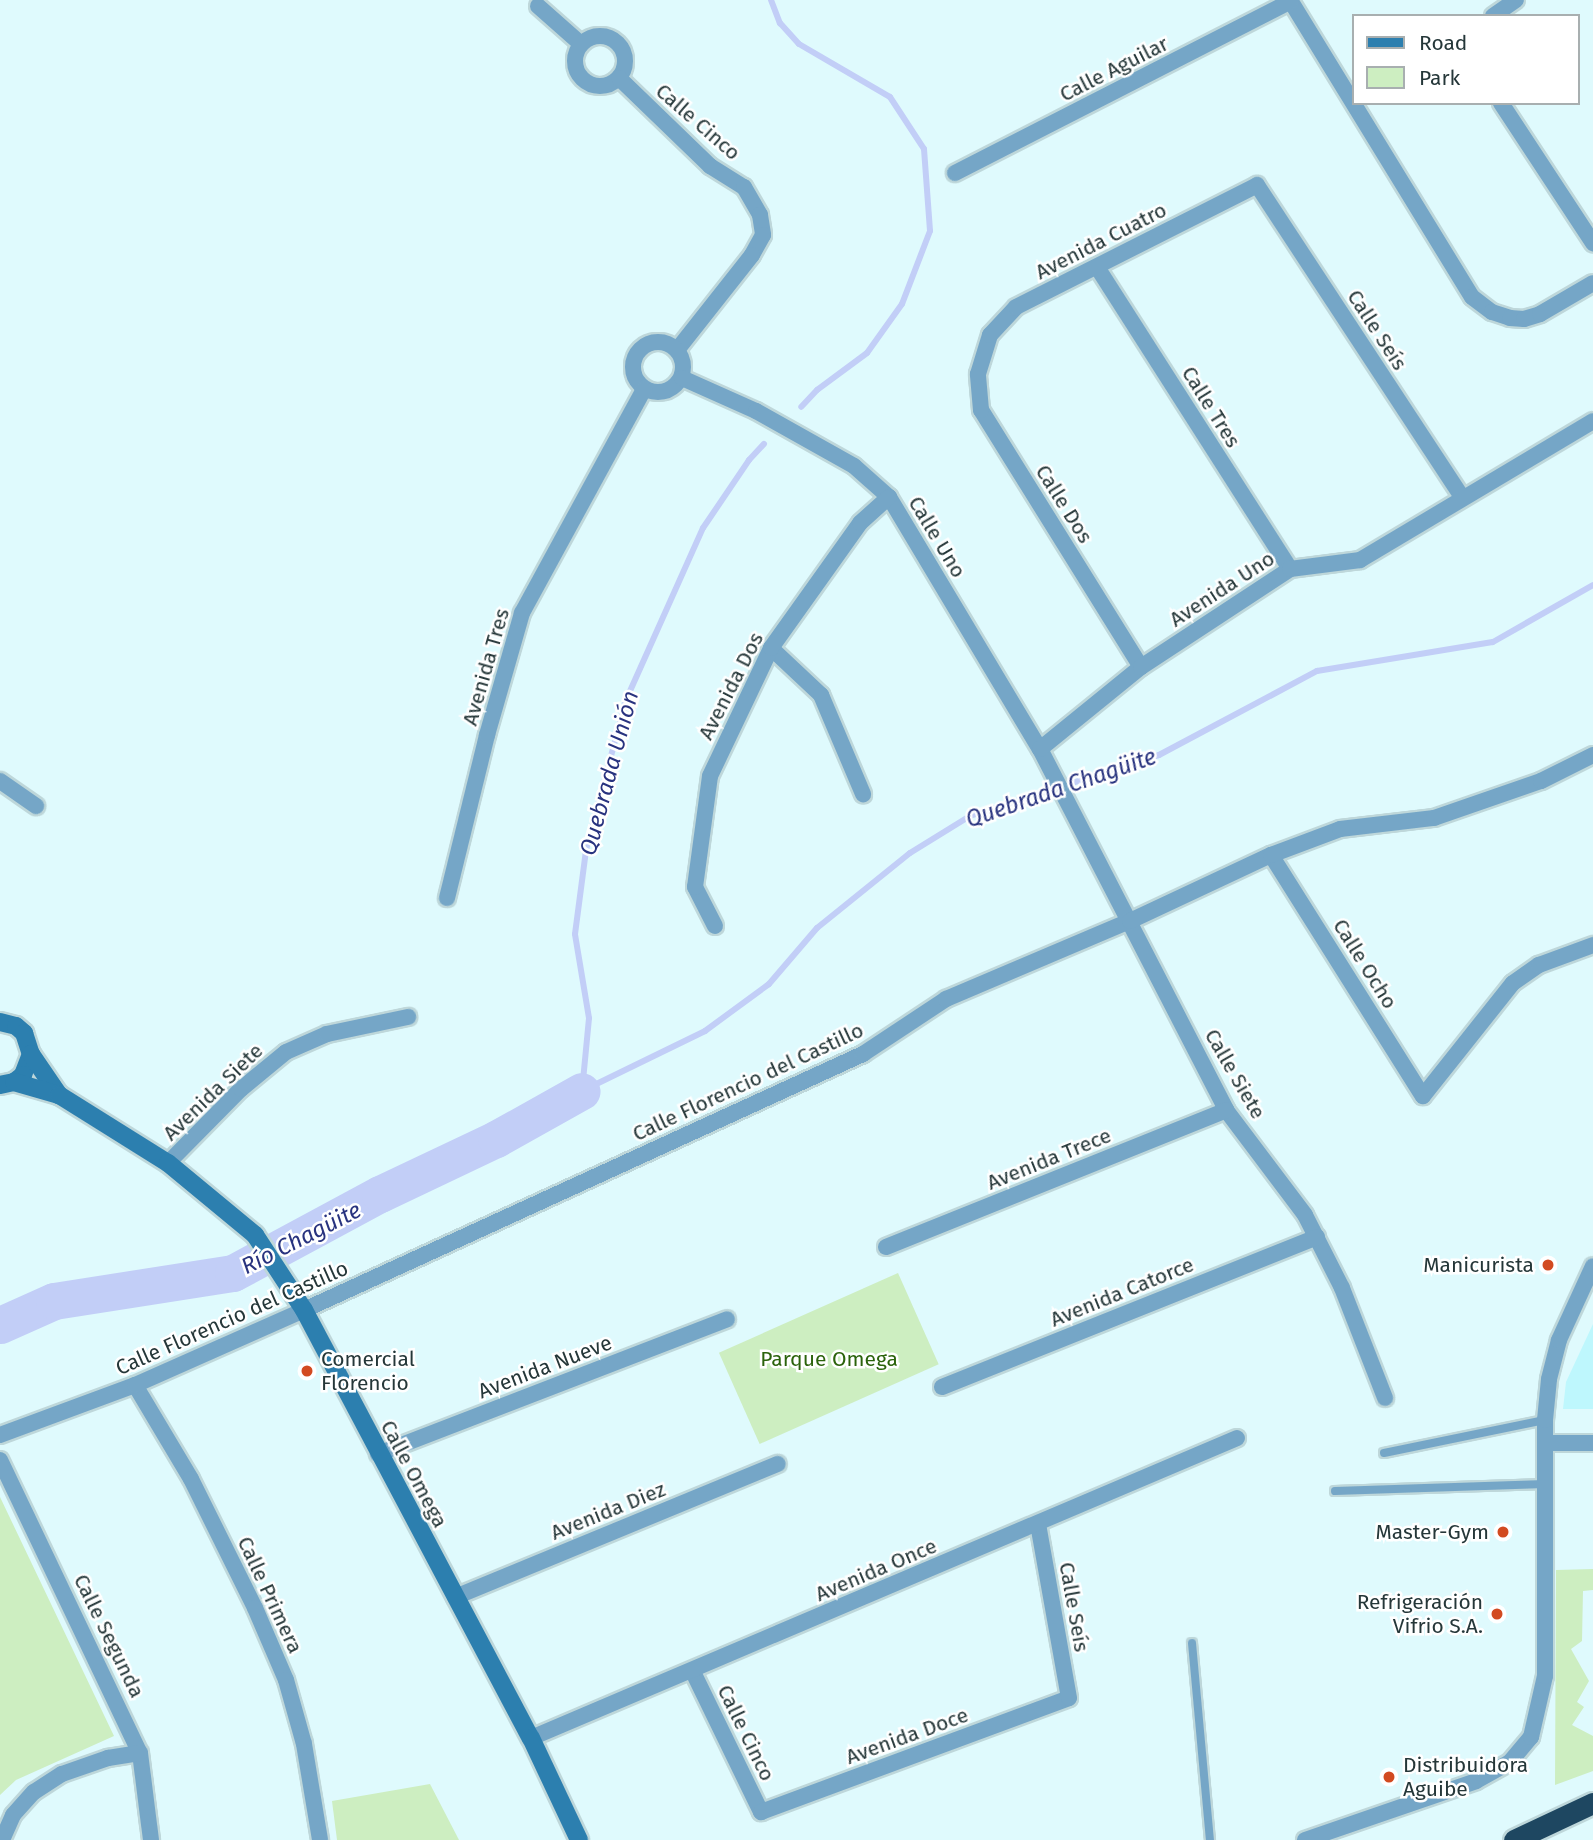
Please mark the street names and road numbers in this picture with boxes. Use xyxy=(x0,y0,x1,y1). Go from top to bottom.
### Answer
street label: Calle Aguilar xyxy=(1056,31,1172,107)
street label: Calle Cinco xyxy=(651,78,745,166)
street label: Avenida Cuatro xyxy=(1031,197,1171,285)
street label: Calle Seís xyxy=(1342,285,1412,375)
street label: Calle Tres xyxy=(1176,362,1246,452)
street label: Calle Dos xyxy=(1030,460,1098,548)
street label: Calle Uno xyxy=(903,492,971,582)
street label: Avenida Uno xyxy=(1165,546,1279,632)
street label: Avenida Tres xyxy=(457,606,515,728)
street label: Avenida Dos xyxy=(693,628,769,744)
street label: Calle Ocho xyxy=(1328,914,1402,1014)
street label: Calle Florencio del Castillo xyxy=(629,1017,867,1147)
street label: Calle Siete xyxy=(1199,1025,1271,1123)
street label: Avenida Siete xyxy=(158,1038,268,1146)
street label: Avenida Trece xyxy=(983,1123,1115,1195)
street label: Avenida Catorce xyxy=(1047,1252,1197,1332)
street label: Calle Florencio del Castillo xyxy=(112,1255,352,1381)
street label: Avenida Nueve xyxy=(475,1330,615,1404)
street label: Calle Omega xyxy=(375,1416,453,1532)
street label: Avenida Diez xyxy=(547,1477,669,1545)
street label: Calle Primera xyxy=(232,1533,308,1657)
street label: Avenida Once xyxy=(812,1533,940,1607)
street label: Calle Seís xyxy=(1054,1560,1094,1654)
street label: Calle Segunda xyxy=(68,1570,150,1702)
street label: Calle Cinco xyxy=(712,1681,780,1785)
street label: Avenida Doce xyxy=(842,1702,972,1770)

